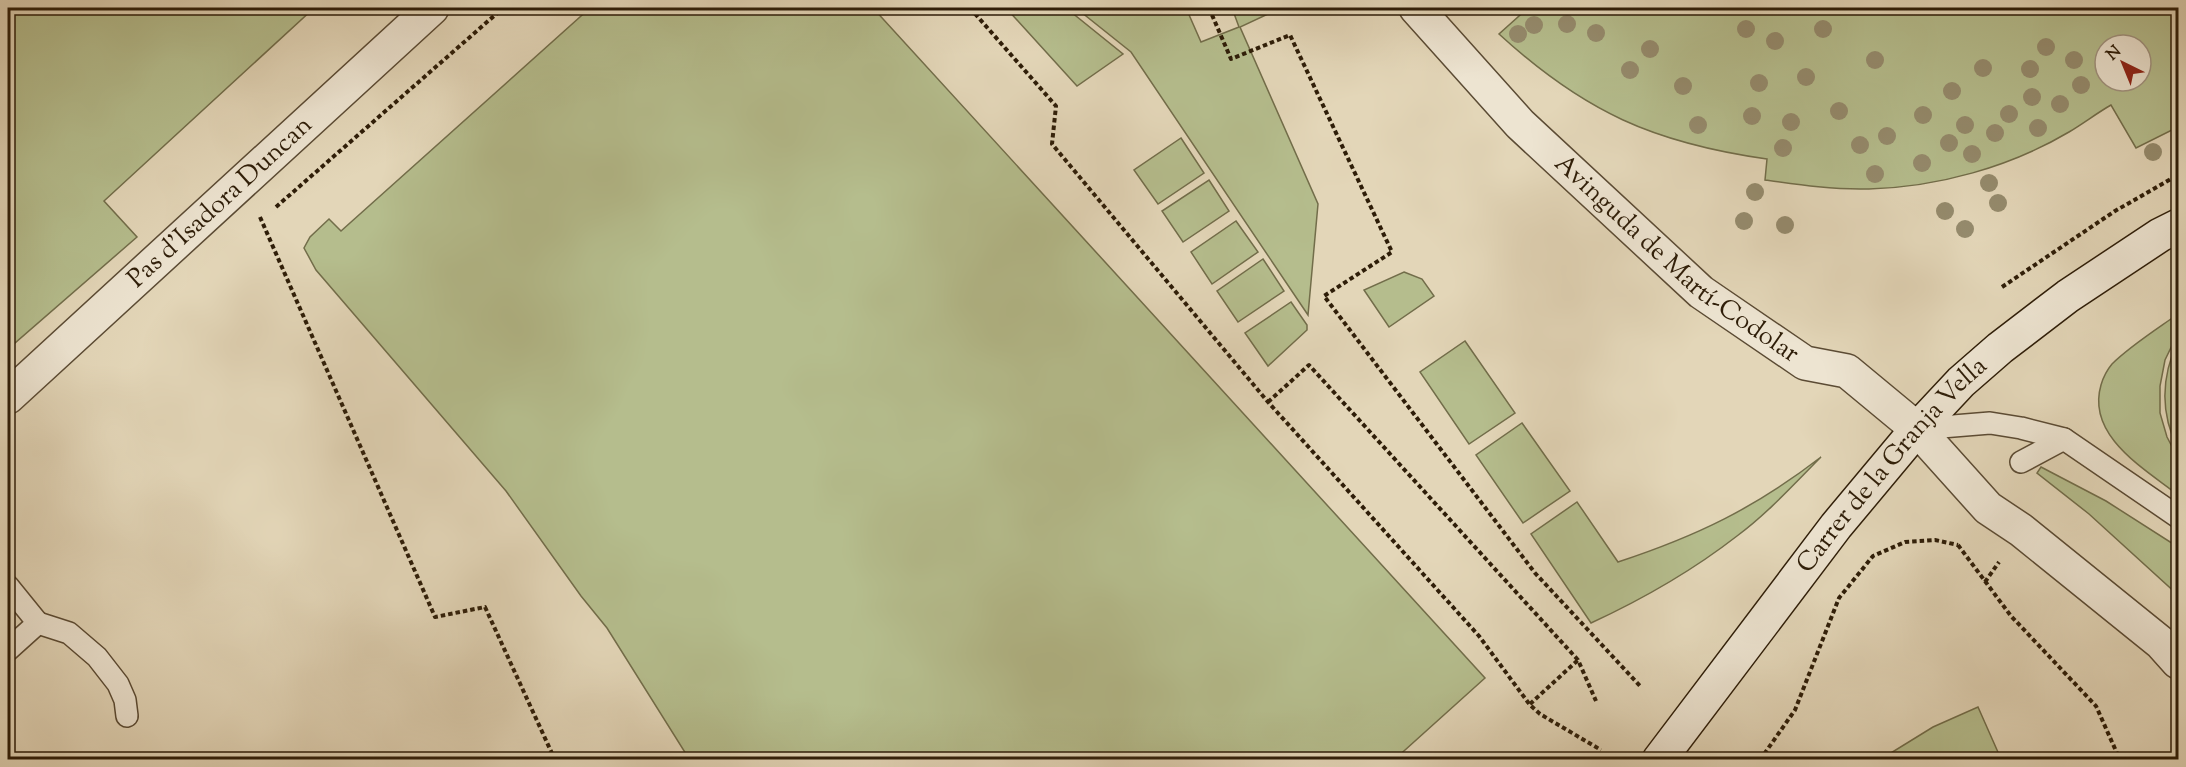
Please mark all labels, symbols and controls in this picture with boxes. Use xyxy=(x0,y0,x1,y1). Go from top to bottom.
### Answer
north arrow xyxy=(2093,33,2153,93)
text: N xyxy=(2102,41,2127,67)
street label: Pas d'Isadora Duncan xyxy=(119,108,321,297)
street label: Avinguda de Martí-Codolar xyxy=(1546,146,1807,372)
street label: Carrer de la Granja Vella xyxy=(1788,348,1996,581)

